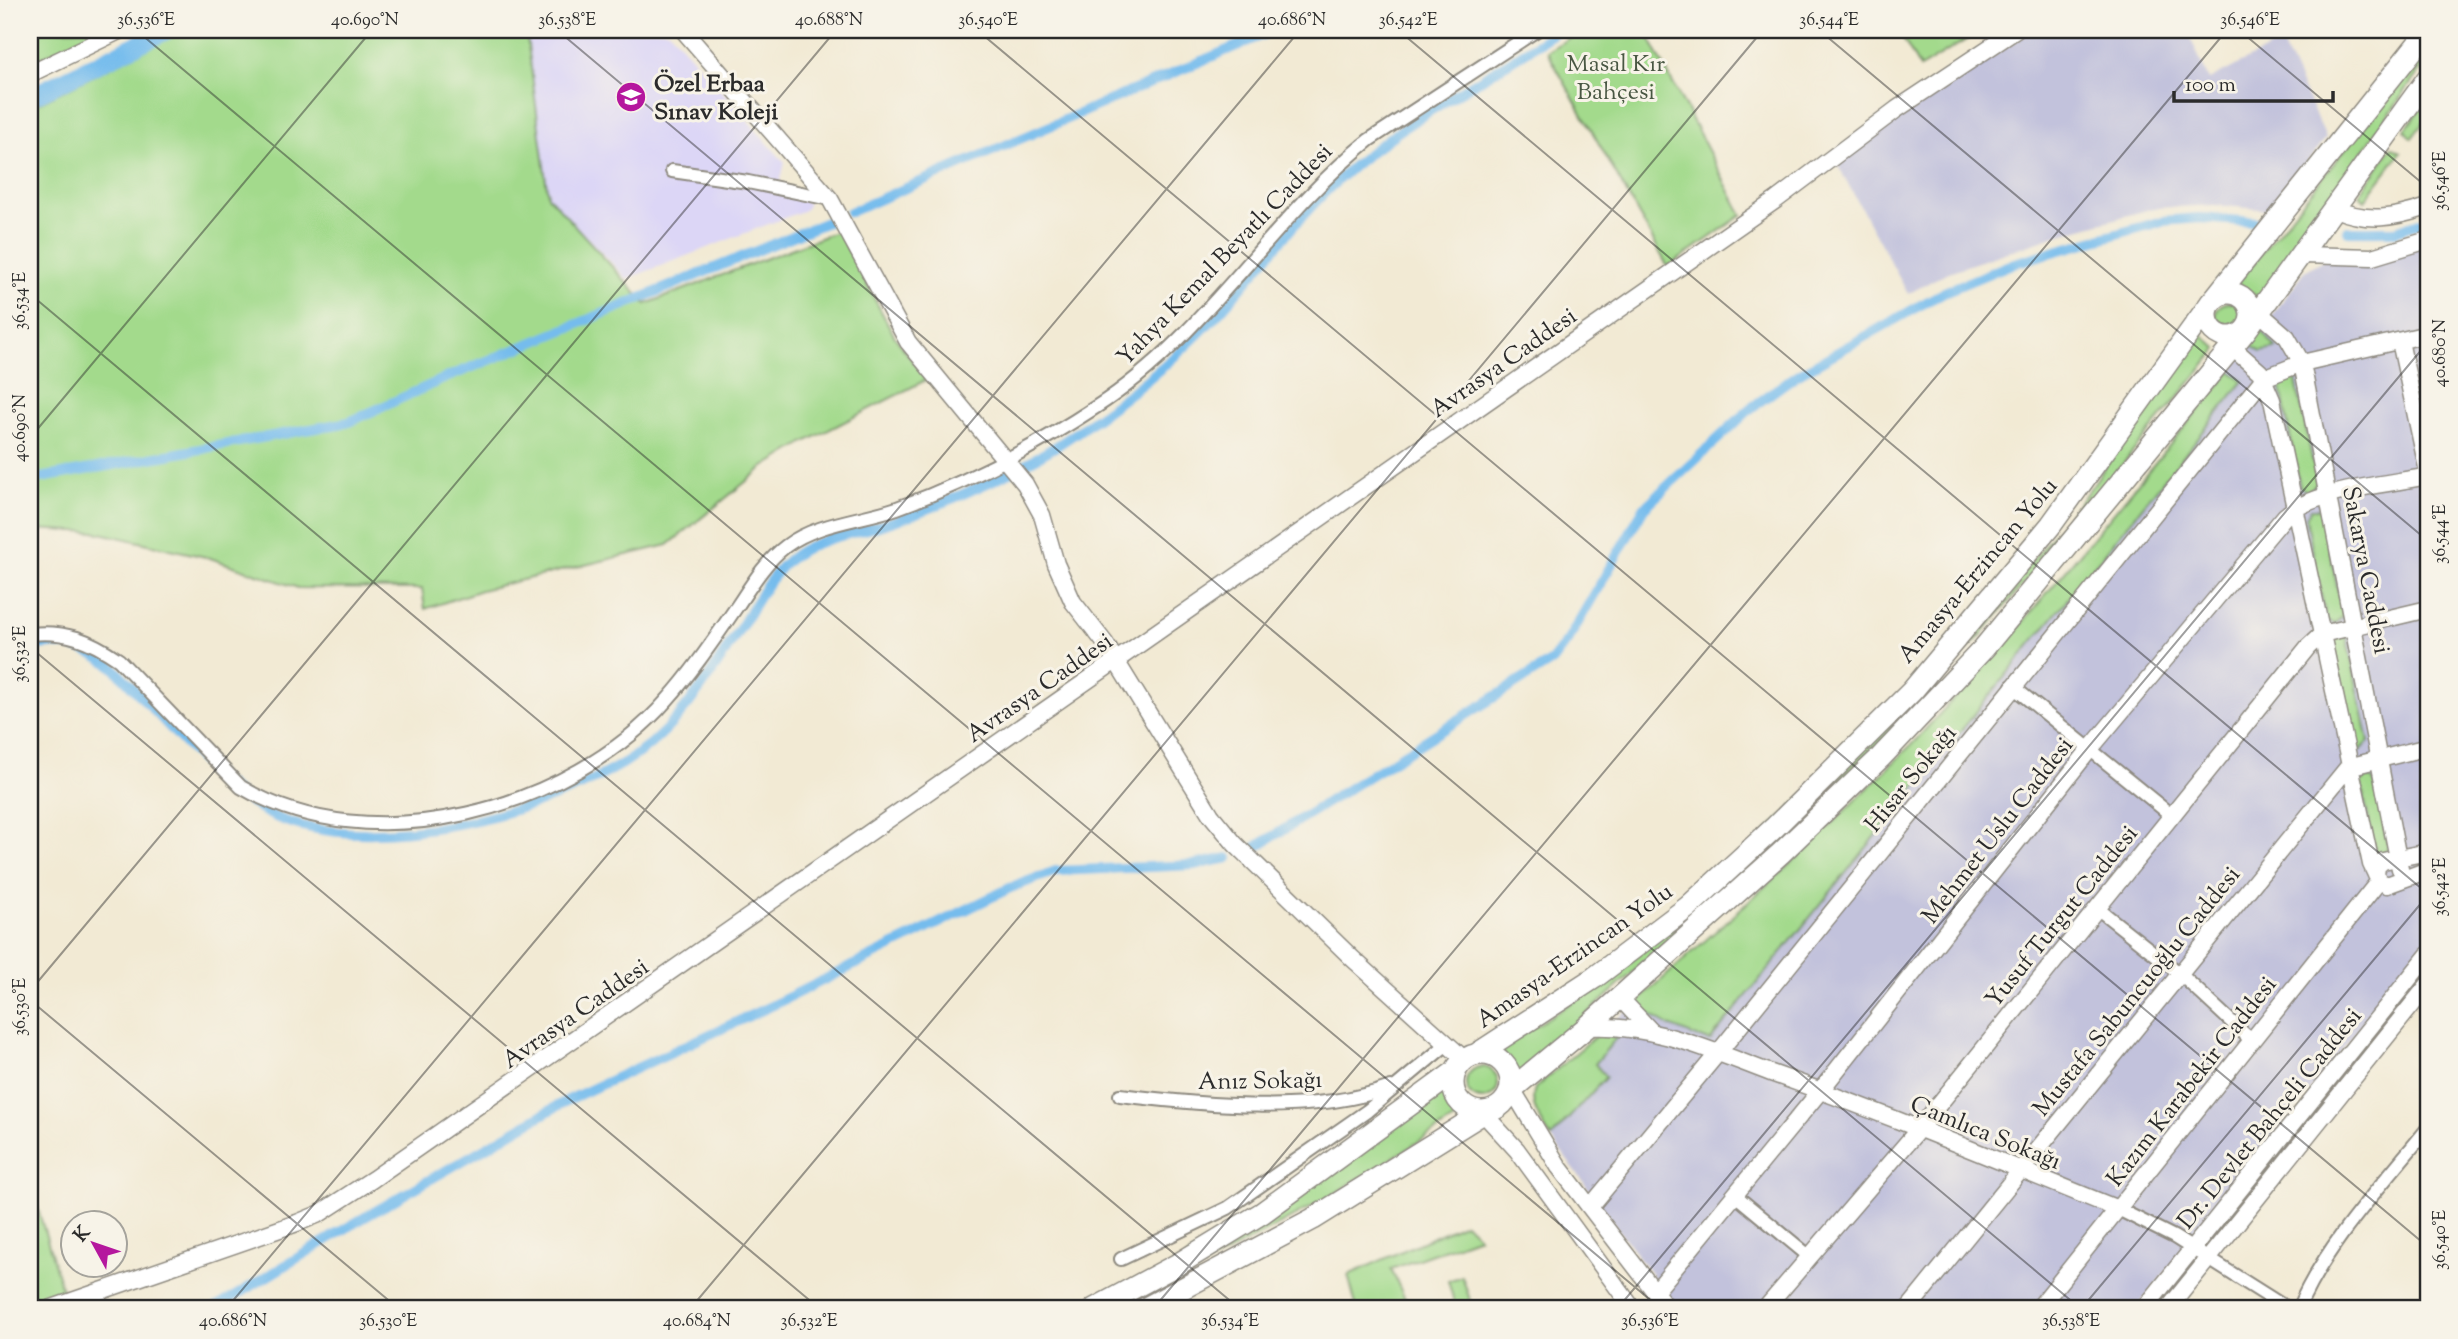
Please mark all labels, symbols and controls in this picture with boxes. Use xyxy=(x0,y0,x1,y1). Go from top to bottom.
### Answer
text: 36.536°E xyxy=(117,8,175,34)
text: 40.690°N xyxy=(331,8,399,34)
text: 36.538°E xyxy=(538,8,596,34)
text: 40.688°N xyxy=(795,8,863,34)
text: 36.540°E xyxy=(958,8,1018,34)
text: 40.686°N xyxy=(1258,8,1326,34)
text: 36.542°E xyxy=(1378,8,1438,34)
text: 36.544°E xyxy=(1799,8,1859,34)
text: 36.546°E xyxy=(2220,8,2280,34)
park label: Masal Kır Bahçesi xyxy=(1567,48,1665,110)
scale bar xyxy=(2174,60,2334,104)
place label: Özel Erbaa Sınav Koleji xyxy=(654,68,778,130)
text: 100 m xyxy=(2185,71,2236,101)
school or university icon: Özel Erbaa Sınav Koleji xyxy=(614,80,648,114)
street label: Yahya Kemal Beyatlı Caddesi xyxy=(1110,136,1341,374)
text: 36.546°E xyxy=(2428,151,2454,211)
text: 36.534°E xyxy=(8,272,34,330)
street label: Avrasya Caddesi xyxy=(1424,300,1585,427)
text: 40.680°N xyxy=(2428,319,2454,387)
text: 40.690°N xyxy=(8,394,34,462)
street label: Amasya-Erzincan Yolu xyxy=(1891,471,2067,672)
street label: Sakarya Caddesi xyxy=(2332,484,2398,657)
text: 36.544°E xyxy=(2428,504,2454,564)
text: 36.532°E xyxy=(8,625,34,683)
street label: Avrasya Caddesi xyxy=(960,625,1121,752)
street label: Hisar Sokağı xyxy=(1858,718,1966,840)
street label: Mehmet Uslu Caddesi xyxy=(1915,730,2083,932)
street label: Yusuf Turgut Caddesi xyxy=(1978,819,2147,1016)
text: 36.542°E xyxy=(2428,857,2454,917)
street label: Mustafa Sabuncuoğlu Caddesi xyxy=(2026,860,2249,1125)
street label: Amasya-Erzincan Yolu xyxy=(1470,876,1681,1037)
street label: Avrasya Caddesi xyxy=(496,951,657,1078)
street label: Kazım Karabekir Caddesi xyxy=(2099,970,2286,1195)
text: 36.530°E xyxy=(8,978,34,1036)
street label: Dr. Devlet Bahçeli Caddesi xyxy=(2170,1001,2371,1237)
street label: Anız Sokağı xyxy=(1198,1064,1323,1100)
street label: Çamlıca Sokağı xyxy=(1905,1088,2066,1180)
north arrow xyxy=(60,1210,130,1280)
text: 36.540°E xyxy=(2428,1210,2454,1270)
text: K xyxy=(68,1221,98,1249)
text: 40.686°N xyxy=(199,1309,267,1335)
text: 36.530°E xyxy=(359,1309,417,1335)
text: 40.684°N xyxy=(663,1309,731,1335)
text: 36.532°E xyxy=(780,1309,838,1335)
text: 36.534°E xyxy=(1201,1309,1259,1335)
text: 36.536°E xyxy=(1621,1309,1679,1335)
text: 36.538°E xyxy=(2042,1309,2100,1335)

